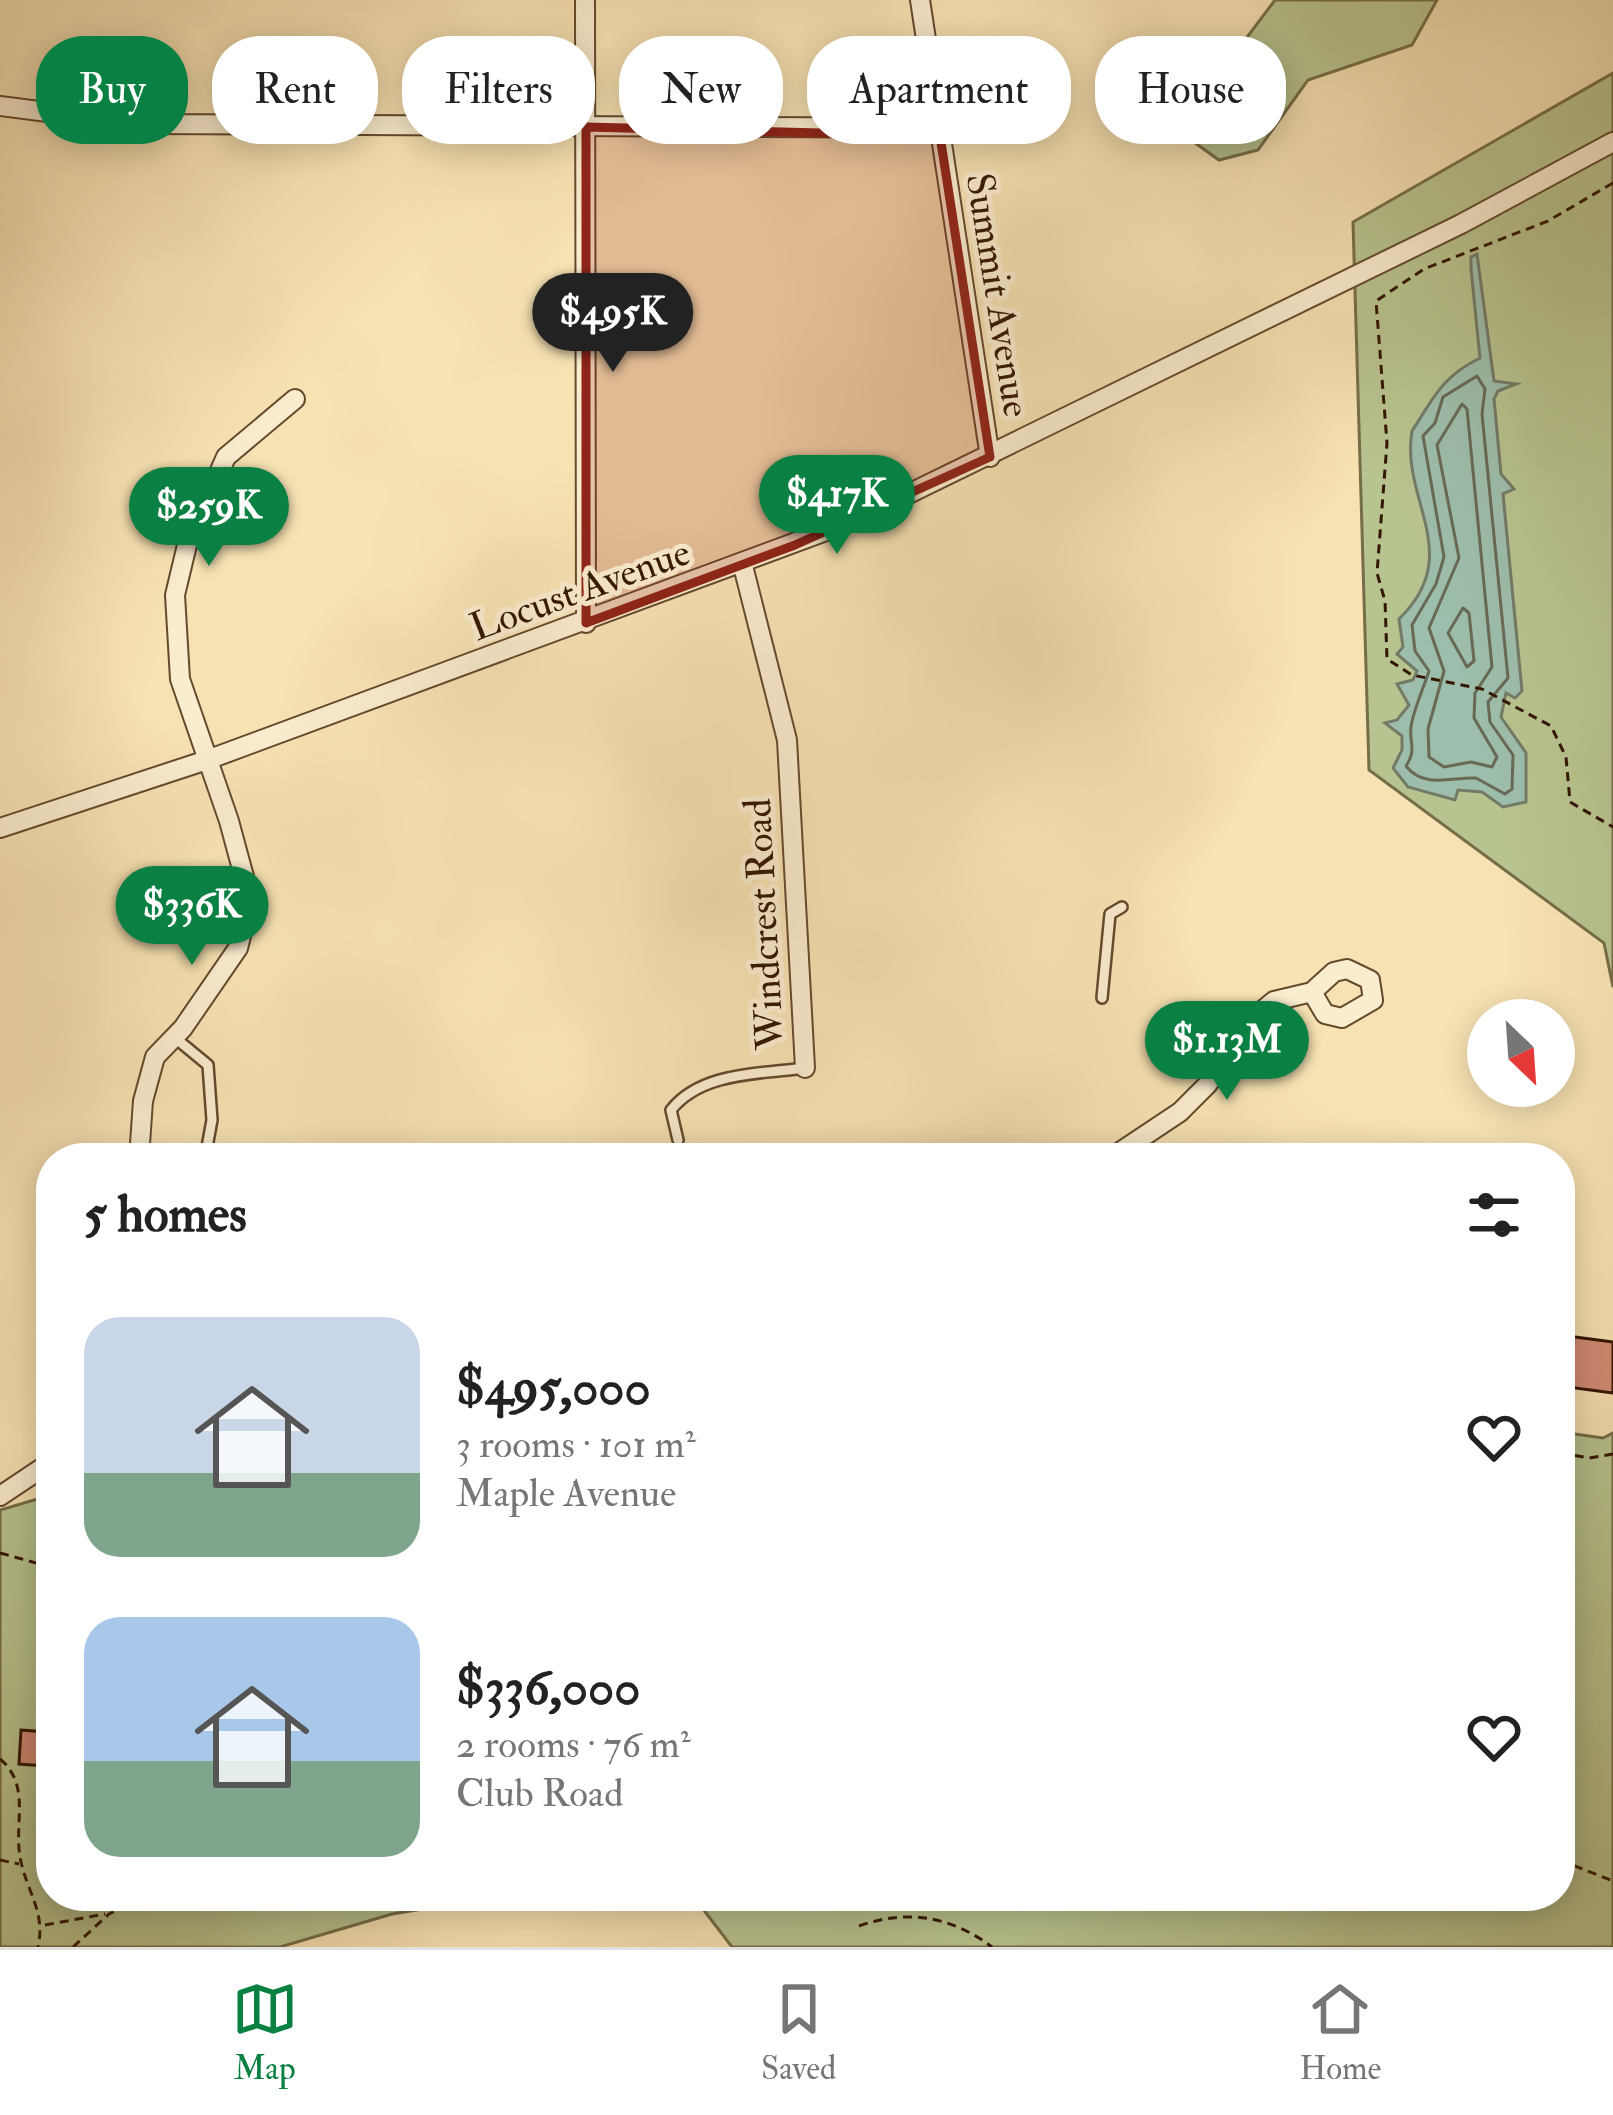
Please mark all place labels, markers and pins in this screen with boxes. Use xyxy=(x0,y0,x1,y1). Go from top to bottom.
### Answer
pin: $495K xyxy=(529,273,697,375)
pin: $417K xyxy=(753,455,921,557)
pin: $259K xyxy=(125,467,293,569)
pin: $336K xyxy=(108,866,276,968)
pin: $1.13M xyxy=(1129,1001,1325,1103)

